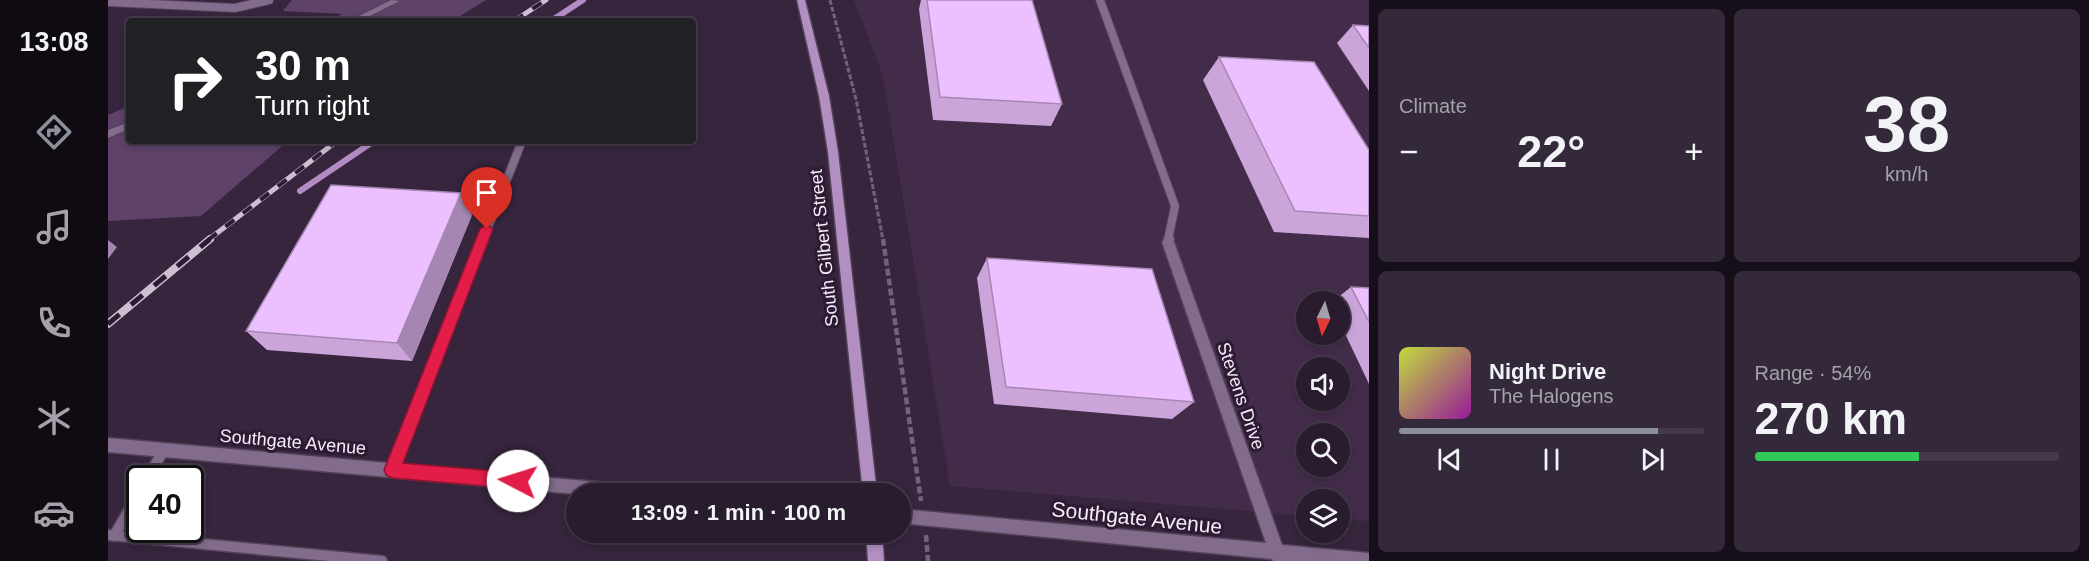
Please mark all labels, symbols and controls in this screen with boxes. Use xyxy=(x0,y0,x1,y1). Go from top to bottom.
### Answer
text: 13:08 xyxy=(19,27,89,57)
icon: right xyxy=(156,42,234,120)
text: 30 m xyxy=(255,42,351,89)
text: 38 xyxy=(1863,80,1950,168)
text: Turn right xyxy=(255,91,370,121)
text: Climate xyxy=(1399,95,1467,117)
icon: directions xyxy=(33,111,75,153)
text: 22° xyxy=(1517,126,1585,177)
text: − xyxy=(1399,133,1418,170)
text: + xyxy=(1684,133,1704,170)
text: km/h xyxy=(1885,163,1928,185)
pin xyxy=(461,167,512,229)
street label: South Gilbert Street xyxy=(806,168,842,328)
icon: arrive xyxy=(470,176,503,209)
icon: music xyxy=(33,206,75,248)
north arrow xyxy=(1296,291,1350,345)
map controls xyxy=(1296,291,1350,543)
icon: phone xyxy=(33,302,75,344)
street label: Stevens Drive xyxy=(1213,340,1269,452)
button: sound xyxy=(1296,357,1350,411)
text: Night Drive xyxy=(1489,359,1606,384)
text: Range · 54% xyxy=(1755,362,1871,384)
text: The Halogens xyxy=(1489,385,1614,407)
text: 270 km xyxy=(1755,393,1907,444)
icon: climate xyxy=(33,397,75,439)
button: search xyxy=(1296,423,1350,477)
street label: Southgate Avenue xyxy=(219,426,367,458)
icon: previous xyxy=(1433,443,1466,476)
icon: pause xyxy=(1535,443,1568,476)
icon: next xyxy=(1636,443,1669,476)
position arrow xyxy=(486,449,550,513)
speed limit sign: 40 xyxy=(126,465,204,543)
button: layers xyxy=(1296,489,1350,543)
icon: car xyxy=(33,492,75,534)
street label: Southgate Avenue xyxy=(1051,497,1223,538)
text: 13:09 · 1 min · 100 m xyxy=(631,500,846,525)

